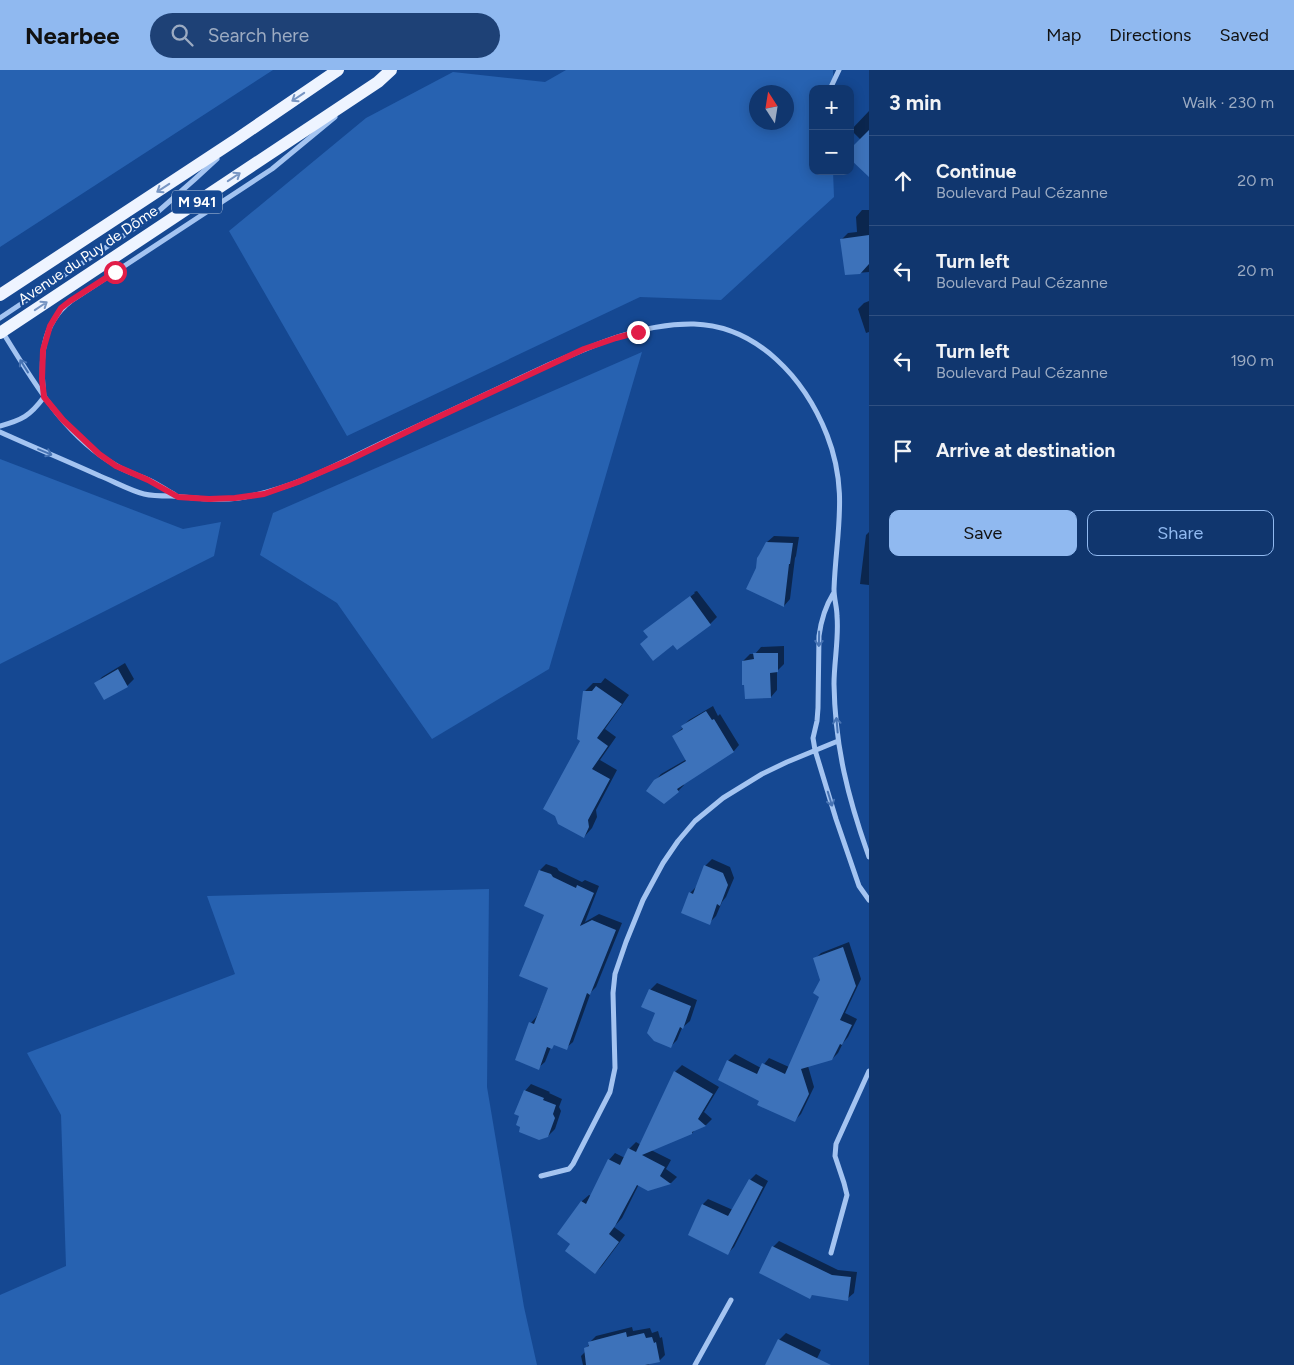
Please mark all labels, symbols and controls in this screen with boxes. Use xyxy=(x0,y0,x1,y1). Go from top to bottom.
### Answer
search box xyxy=(150,13,500,58)
text: Nearbee xyxy=(25,21,120,50)
icon: search xyxy=(168,21,196,49)
text: Search here xyxy=(208,24,309,47)
text: Map xyxy=(1046,24,1081,46)
text: Directions xyxy=(1109,24,1191,46)
text: Saved xyxy=(1219,24,1269,46)
north arrow xyxy=(749,85,794,130)
map controls xyxy=(809,85,854,175)
button: + xyxy=(809,85,854,130)
text: 3 min xyxy=(889,90,941,115)
one-way arrow xyxy=(291,92,305,102)
text: Walk · 230 m xyxy=(1182,93,1274,112)
button: − xyxy=(809,130,854,175)
text: Continue xyxy=(936,160,1016,183)
icon: ahead xyxy=(889,167,917,195)
text: 20 m xyxy=(1237,171,1274,190)
one-way arrow xyxy=(227,172,241,182)
one-way arrow xyxy=(156,183,170,193)
text: Boulevard Paul Cézanne xyxy=(936,183,1108,202)
road number: M 941 xyxy=(172,190,222,214)
street label: Avenue du Puy de Dôme xyxy=(15,202,161,308)
text: Turn left xyxy=(936,250,1010,273)
icon: left xyxy=(889,257,917,285)
route start xyxy=(104,261,127,284)
text: 20 m xyxy=(1237,261,1274,280)
text: Boulevard Paul Cézanne xyxy=(936,273,1108,292)
one-way arrow xyxy=(33,300,47,310)
route end xyxy=(627,321,650,344)
text: Turn left xyxy=(936,340,1010,363)
icon: left xyxy=(889,347,917,375)
text: 190 m xyxy=(1231,351,1274,370)
one-way arrow xyxy=(19,360,29,374)
text: Boulevard Paul Cézanne xyxy=(936,363,1108,382)
icon: arrive xyxy=(889,437,917,465)
text: Arrive at destination xyxy=(936,439,1115,462)
one-way arrow xyxy=(37,447,52,457)
button: Save xyxy=(889,510,1077,556)
button: Share xyxy=(1087,510,1274,556)
one-way arrow xyxy=(815,631,824,647)
one-way arrow xyxy=(832,717,842,733)
one-way arrow xyxy=(825,791,835,807)

